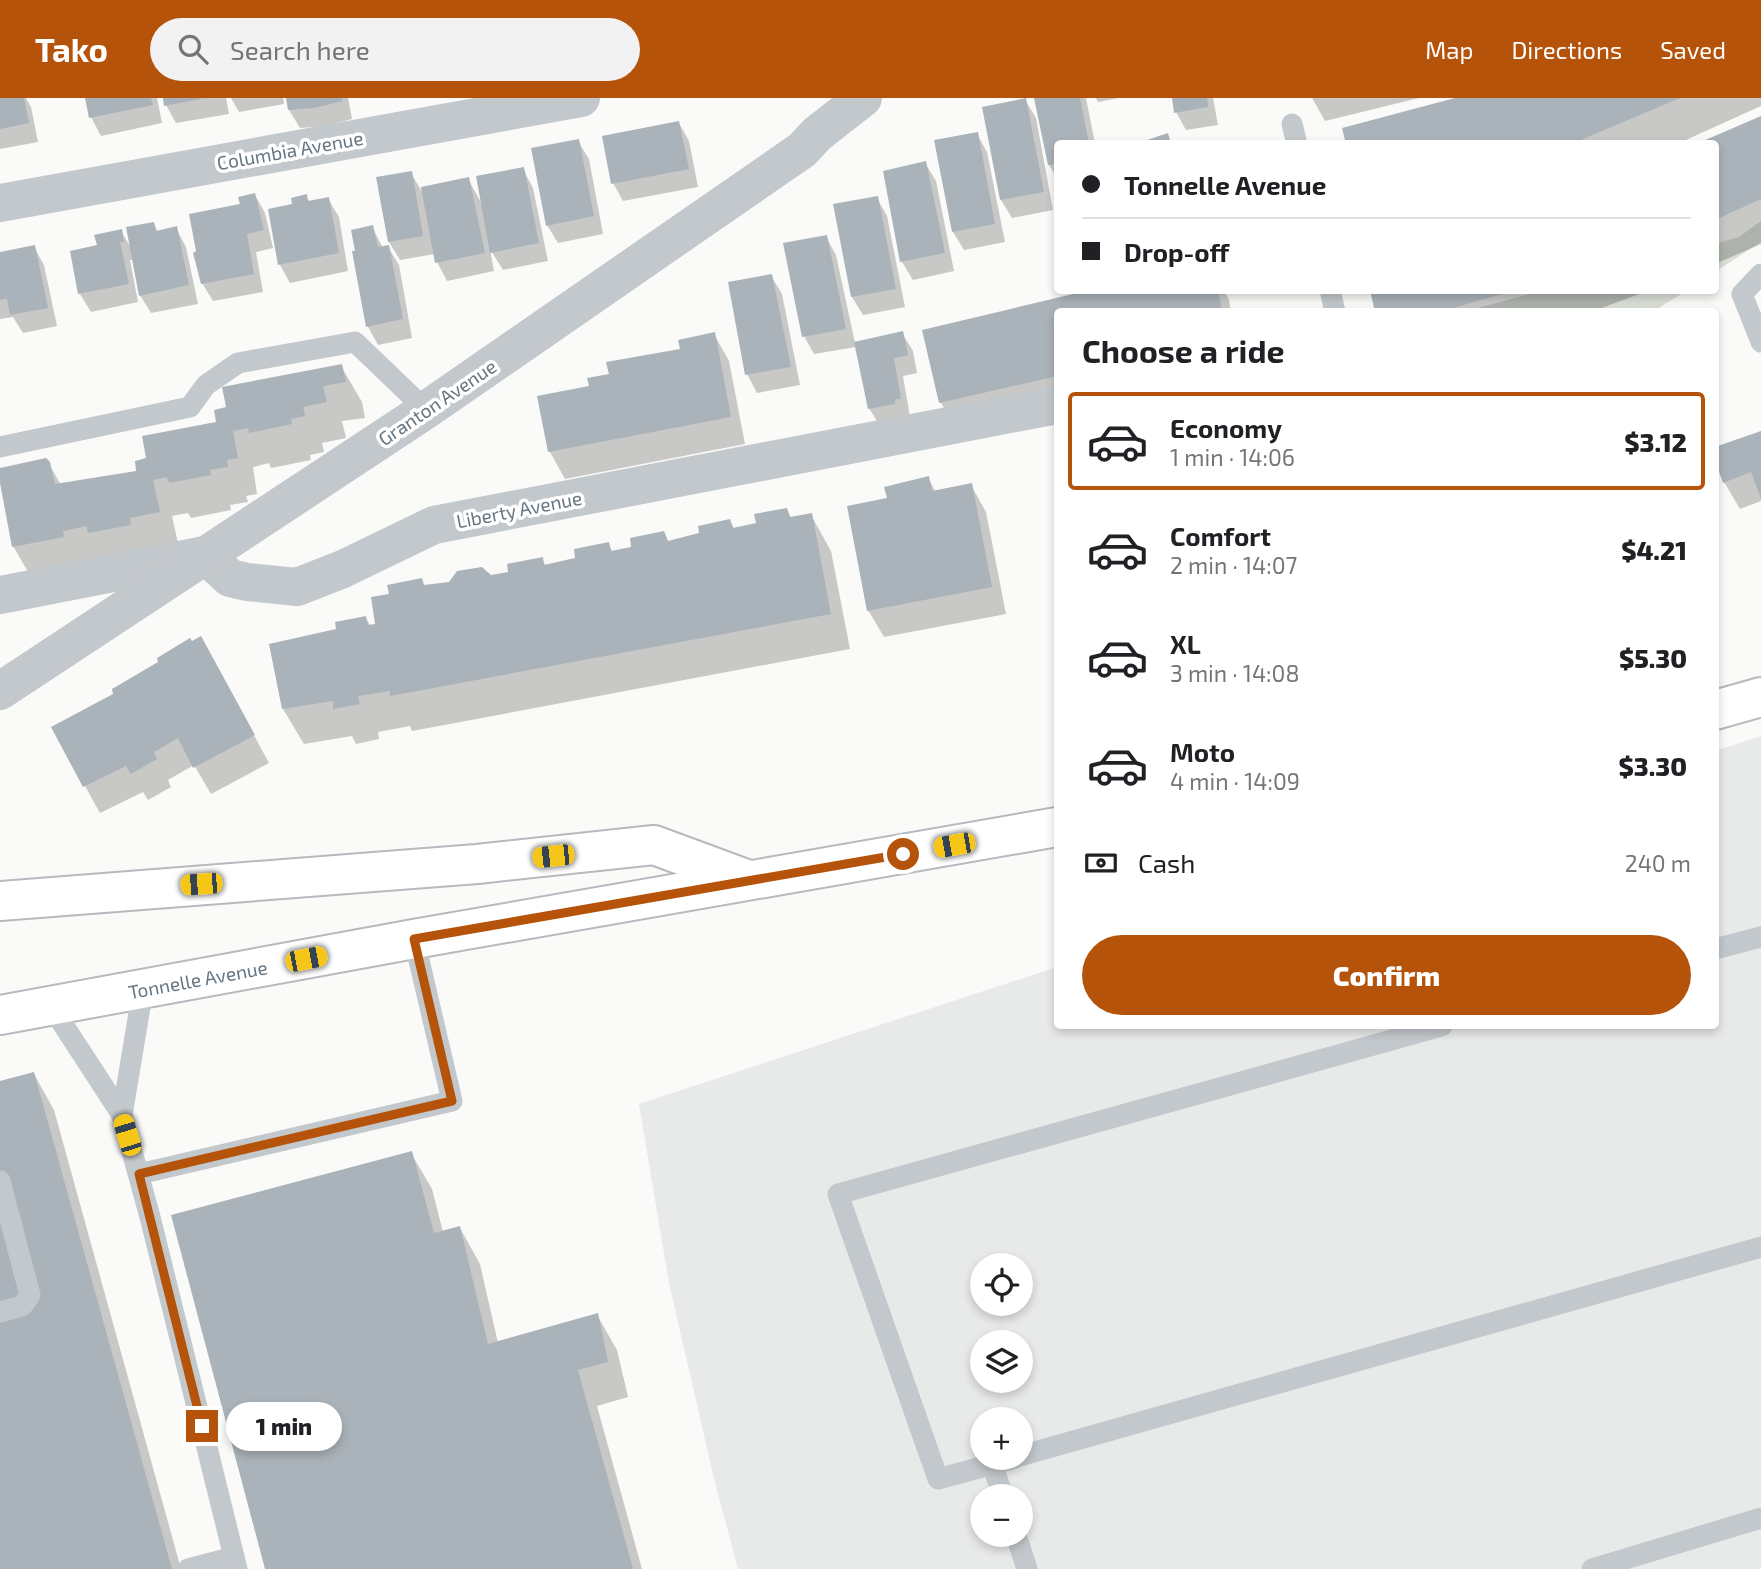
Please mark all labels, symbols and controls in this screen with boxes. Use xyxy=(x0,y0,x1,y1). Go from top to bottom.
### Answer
search box xyxy=(150,18,640,81)
text: Tako xyxy=(35,29,108,69)
icon: search xyxy=(174,30,212,68)
text: Search here xyxy=(230,34,370,65)
text: Map xyxy=(1425,35,1473,64)
text: Directions xyxy=(1511,35,1622,64)
text: Saved xyxy=(1660,35,1726,64)
street label: Columbia Avenue xyxy=(215,126,365,174)
text: Tonnelle Avenue xyxy=(1124,169,1326,200)
text: Drop-off xyxy=(1124,236,1229,267)
text: Choose a ride xyxy=(1082,331,1285,369)
street label: Granton Avenue xyxy=(374,354,500,450)
icon: car xyxy=(1086,410,1149,473)
text: Economy xyxy=(1170,412,1282,443)
text: $3.12 xyxy=(1624,426,1687,457)
text: 1 min · 14:06 xyxy=(1170,443,1295,471)
street label: Liberty Avenue xyxy=(454,486,584,532)
icon: car xyxy=(1086,518,1149,581)
text: Comfort xyxy=(1170,520,1271,551)
text: $4.21 xyxy=(1621,534,1687,565)
text: 2 min · 14:07 xyxy=(1170,551,1297,579)
icon: car xyxy=(1086,626,1149,689)
text: XL xyxy=(1170,628,1201,659)
text: $5.30 xyxy=(1619,642,1687,673)
text: 3 min · 14:08 xyxy=(1170,659,1299,687)
icon: car xyxy=(1086,734,1149,797)
text: Moto xyxy=(1170,736,1235,767)
text: $3.30 xyxy=(1619,750,1687,781)
text: 4 min · 14:09 xyxy=(1170,767,1300,795)
car xyxy=(932,831,977,859)
route start xyxy=(887,838,919,870)
car xyxy=(532,843,575,869)
icon: cash xyxy=(1082,844,1120,882)
text: Cash xyxy=(1138,847,1195,878)
text: 240 m xyxy=(1625,849,1691,877)
car xyxy=(180,872,223,896)
button: Confirm xyxy=(1082,935,1691,1015)
car xyxy=(284,945,329,973)
street label: Tonnelle Avenue xyxy=(126,955,269,1003)
car xyxy=(111,1112,144,1158)
map controls xyxy=(970,1253,1033,1547)
button: locate xyxy=(970,1253,1033,1316)
button: layers xyxy=(970,1330,1033,1393)
callout: 1 min xyxy=(227,1402,342,1450)
button: + xyxy=(970,1407,1033,1470)
route end xyxy=(186,1410,218,1442)
text: 1 min xyxy=(256,1412,312,1440)
button: − xyxy=(970,1484,1033,1547)

